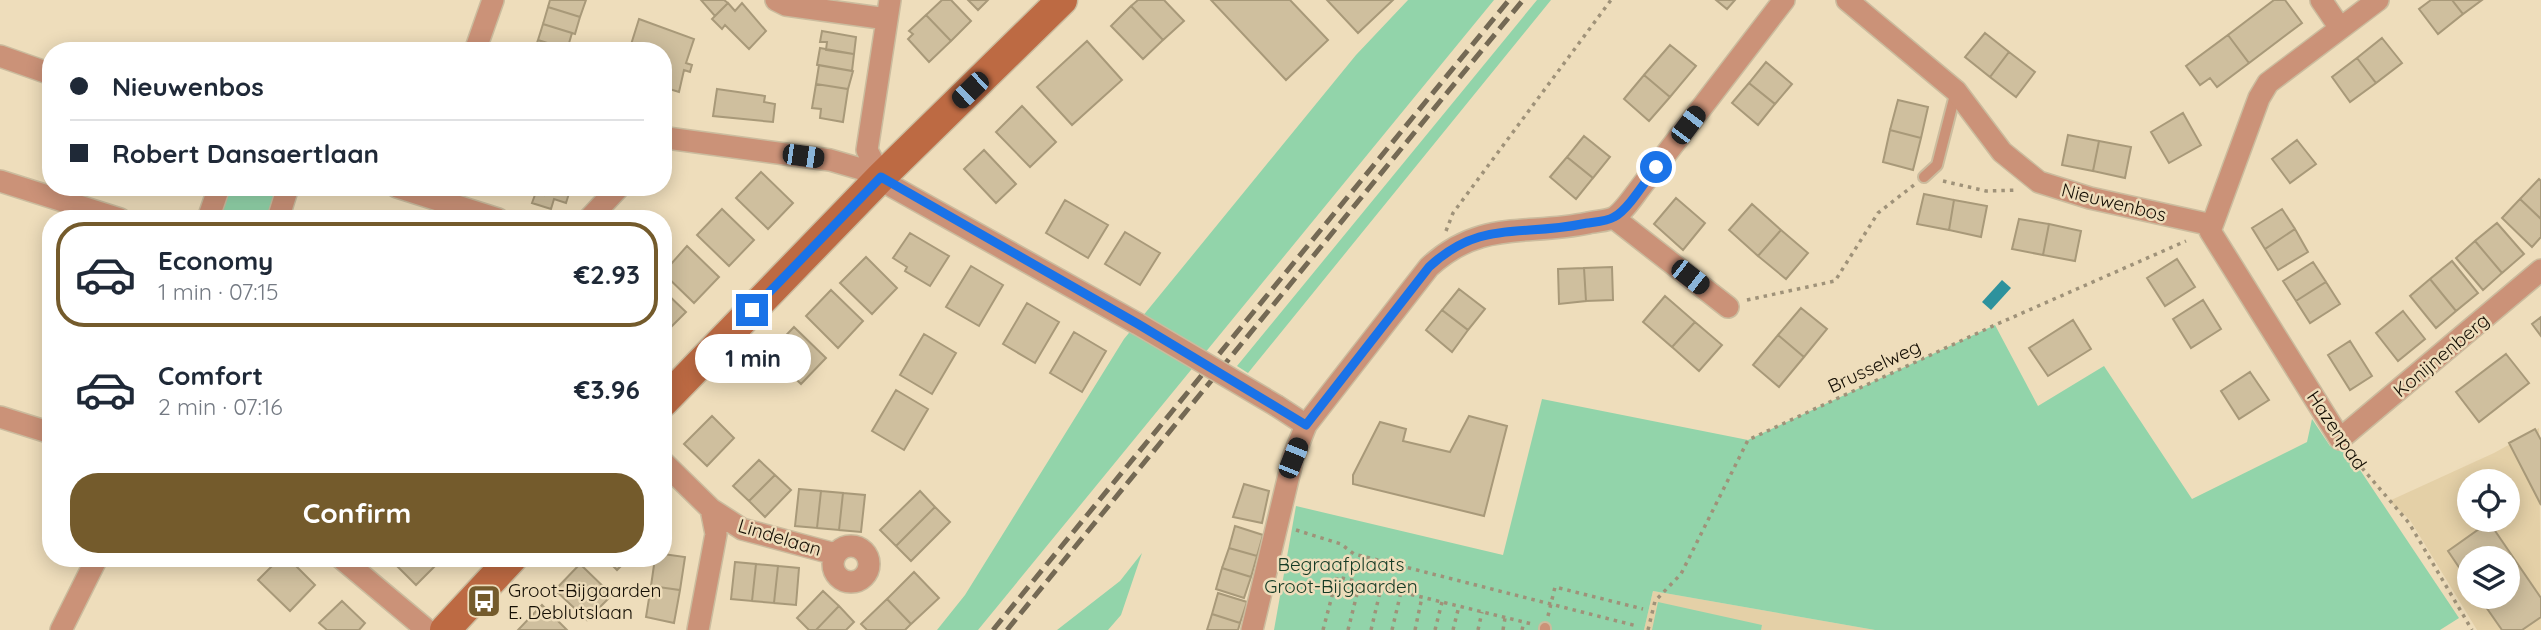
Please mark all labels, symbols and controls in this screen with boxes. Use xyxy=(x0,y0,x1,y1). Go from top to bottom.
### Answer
car xyxy=(948,68,993,112)
text: Nieuwenbos xyxy=(112,70,264,103)
car xyxy=(1667,102,1710,148)
text: Robert Dansaertlaan xyxy=(112,137,379,170)
car xyxy=(781,143,826,169)
route start xyxy=(1640,151,1672,183)
street label: Nieuwenbos xyxy=(2059,177,2169,227)
icon: car xyxy=(74,243,137,306)
text: Economy xyxy=(158,244,273,277)
car xyxy=(1667,256,1714,298)
text: €2.93 xyxy=(574,258,640,291)
text: 1 min · 07:15 xyxy=(158,277,279,306)
route end xyxy=(736,294,768,326)
street label: Konijnenberg xyxy=(2388,308,2494,402)
callout: 1 min xyxy=(694,334,810,384)
street label: Brusselweg xyxy=(1824,334,1924,398)
text: 1 min xyxy=(725,344,781,373)
icon: car xyxy=(74,358,137,421)
text: Comfort xyxy=(158,359,263,392)
text: €3.96 xyxy=(574,373,640,406)
street label: Hazenpad xyxy=(2302,386,2372,474)
text: 2 min · 07:16 xyxy=(158,392,283,421)
car xyxy=(1276,435,1311,481)
map controls xyxy=(2457,469,2520,609)
button: locate xyxy=(2457,469,2520,532)
button: Confirm xyxy=(70,473,644,553)
street label: Lindelaan xyxy=(735,513,825,561)
button: layers xyxy=(2457,546,2520,609)
park label: Begraafplaats Groot-Bijgaarden xyxy=(1264,552,1418,598)
place label: Groot-Bijgaarden E. Deblutslaan xyxy=(508,578,662,624)
bus stop icon: Groot-Bijgaarden E. Deblutslaan xyxy=(465,582,503,620)

